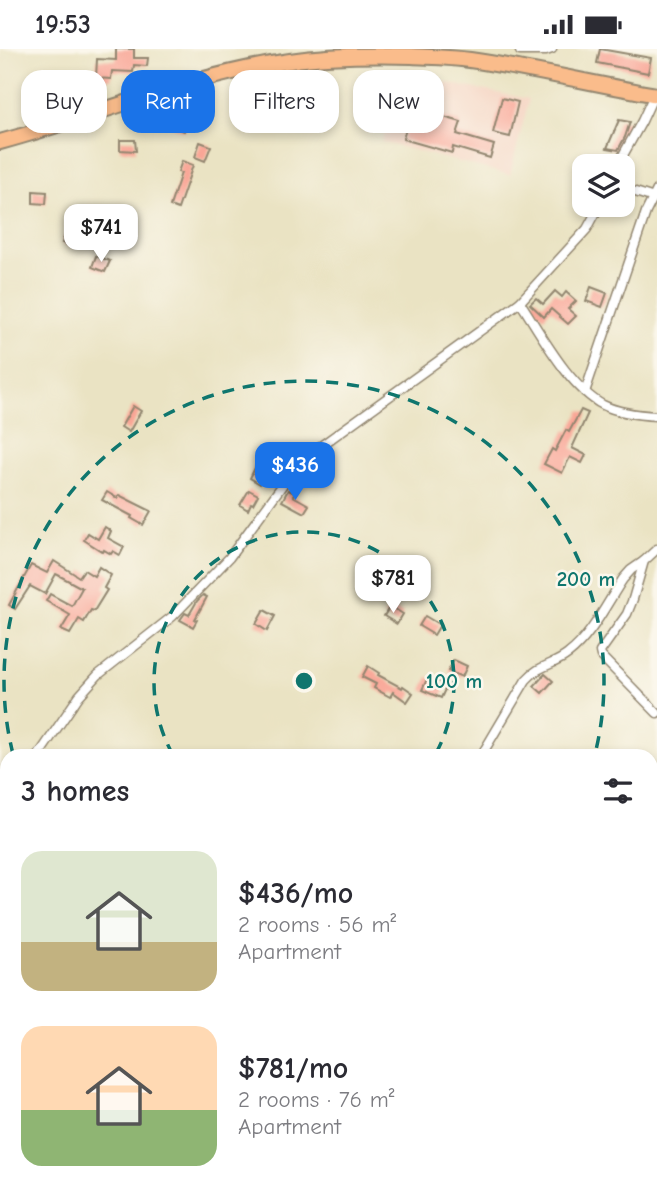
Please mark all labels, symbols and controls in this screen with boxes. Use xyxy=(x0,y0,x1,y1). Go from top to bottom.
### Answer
text: 19:53 xyxy=(35,10,91,40)
chip: Buy xyxy=(21,70,107,133)
chip: Rent xyxy=(121,70,215,133)
chip: Filters xyxy=(229,70,339,133)
chip: New xyxy=(353,70,444,133)
map controls xyxy=(572,154,635,217)
button: layers xyxy=(572,154,635,217)
pin: $741 xyxy=(60,205,142,264)
text: $741 xyxy=(80,213,122,240)
pin: $436 xyxy=(254,442,336,502)
text: $436 xyxy=(271,451,319,478)
pin: $781 xyxy=(352,555,434,615)
text: $781 xyxy=(371,564,415,591)
text: 200 m xyxy=(557,567,615,591)
centre of rings xyxy=(292,669,316,693)
text: 100 m xyxy=(426,669,482,693)
icon: filters xyxy=(599,772,637,810)
text: 3 homes xyxy=(21,774,129,809)
text: $436/mo xyxy=(238,876,353,911)
icon: home xyxy=(77,879,161,963)
text: 2 rooms · 56 m² xyxy=(238,911,396,938)
text: Apartment xyxy=(238,938,341,965)
text: $781/mo xyxy=(238,1051,348,1086)
icon: home xyxy=(77,1054,161,1138)
text: 2 rooms · 76 m² xyxy=(238,1086,394,1113)
text: Apartment xyxy=(238,1113,341,1140)

